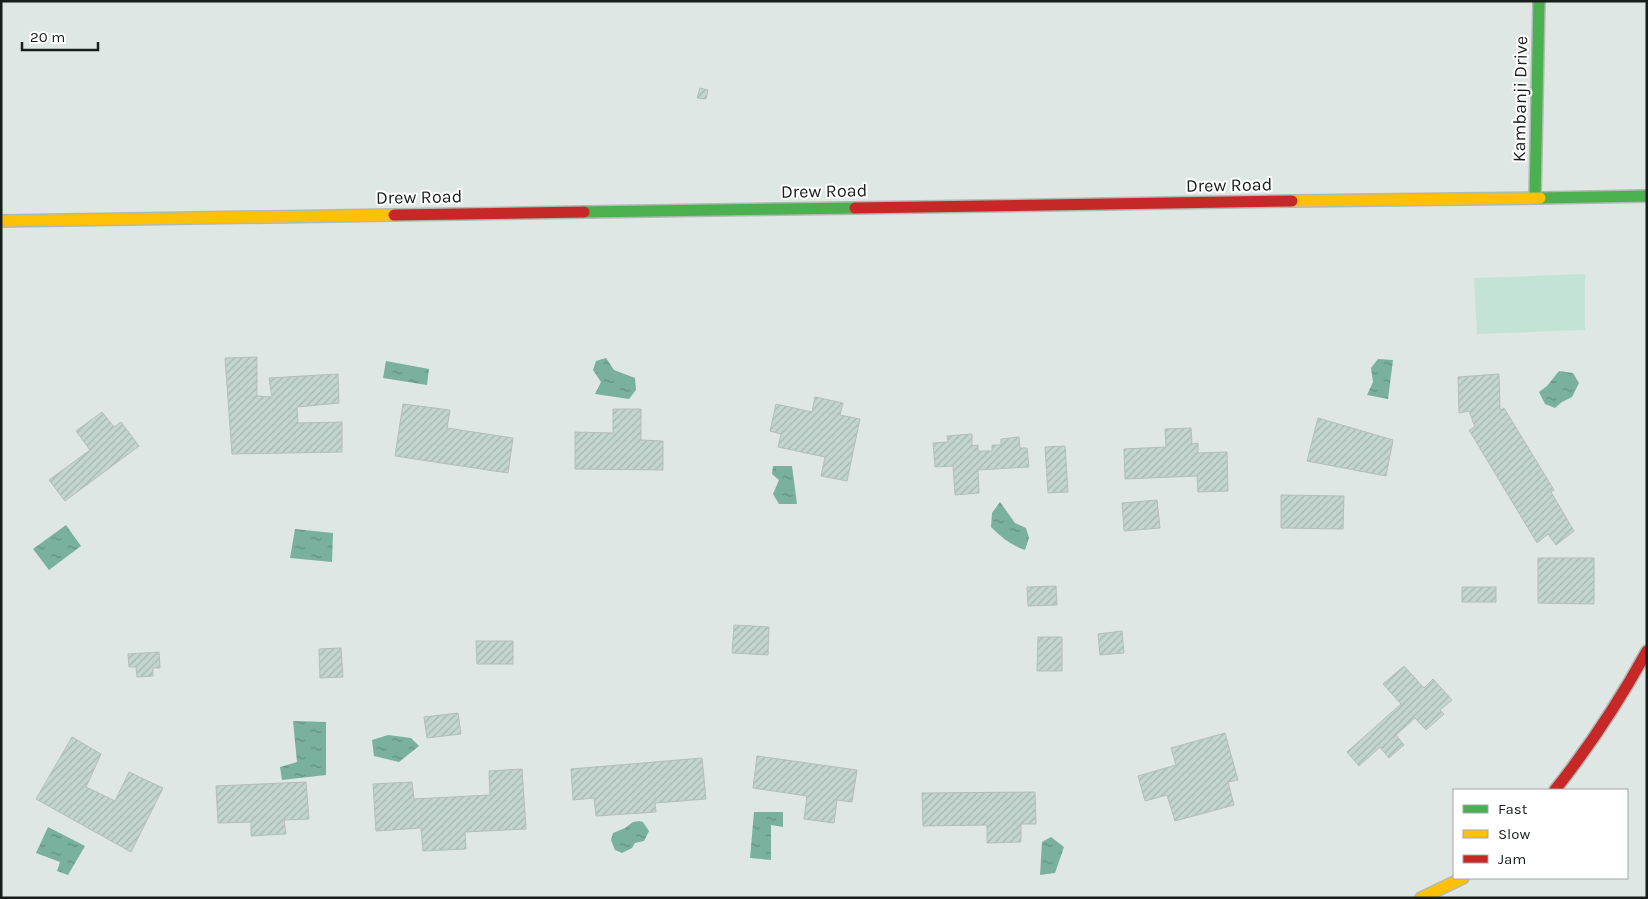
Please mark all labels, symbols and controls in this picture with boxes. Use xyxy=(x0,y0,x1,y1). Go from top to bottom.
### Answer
scale bar xyxy=(22,20,99,52)
text: 20 m xyxy=(30,28,65,46)
street label: Kambanji Drive xyxy=(1508,36,1532,162)
street label: Drew Road xyxy=(1186,173,1272,197)
street label: Drew Road xyxy=(781,179,867,203)
street label: Drew Road xyxy=(376,185,462,209)
legend xyxy=(1453,789,1628,879)
text: Fast xyxy=(1498,800,1528,818)
text: Slow xyxy=(1498,825,1530,843)
text: Jam xyxy=(1498,850,1526,868)

